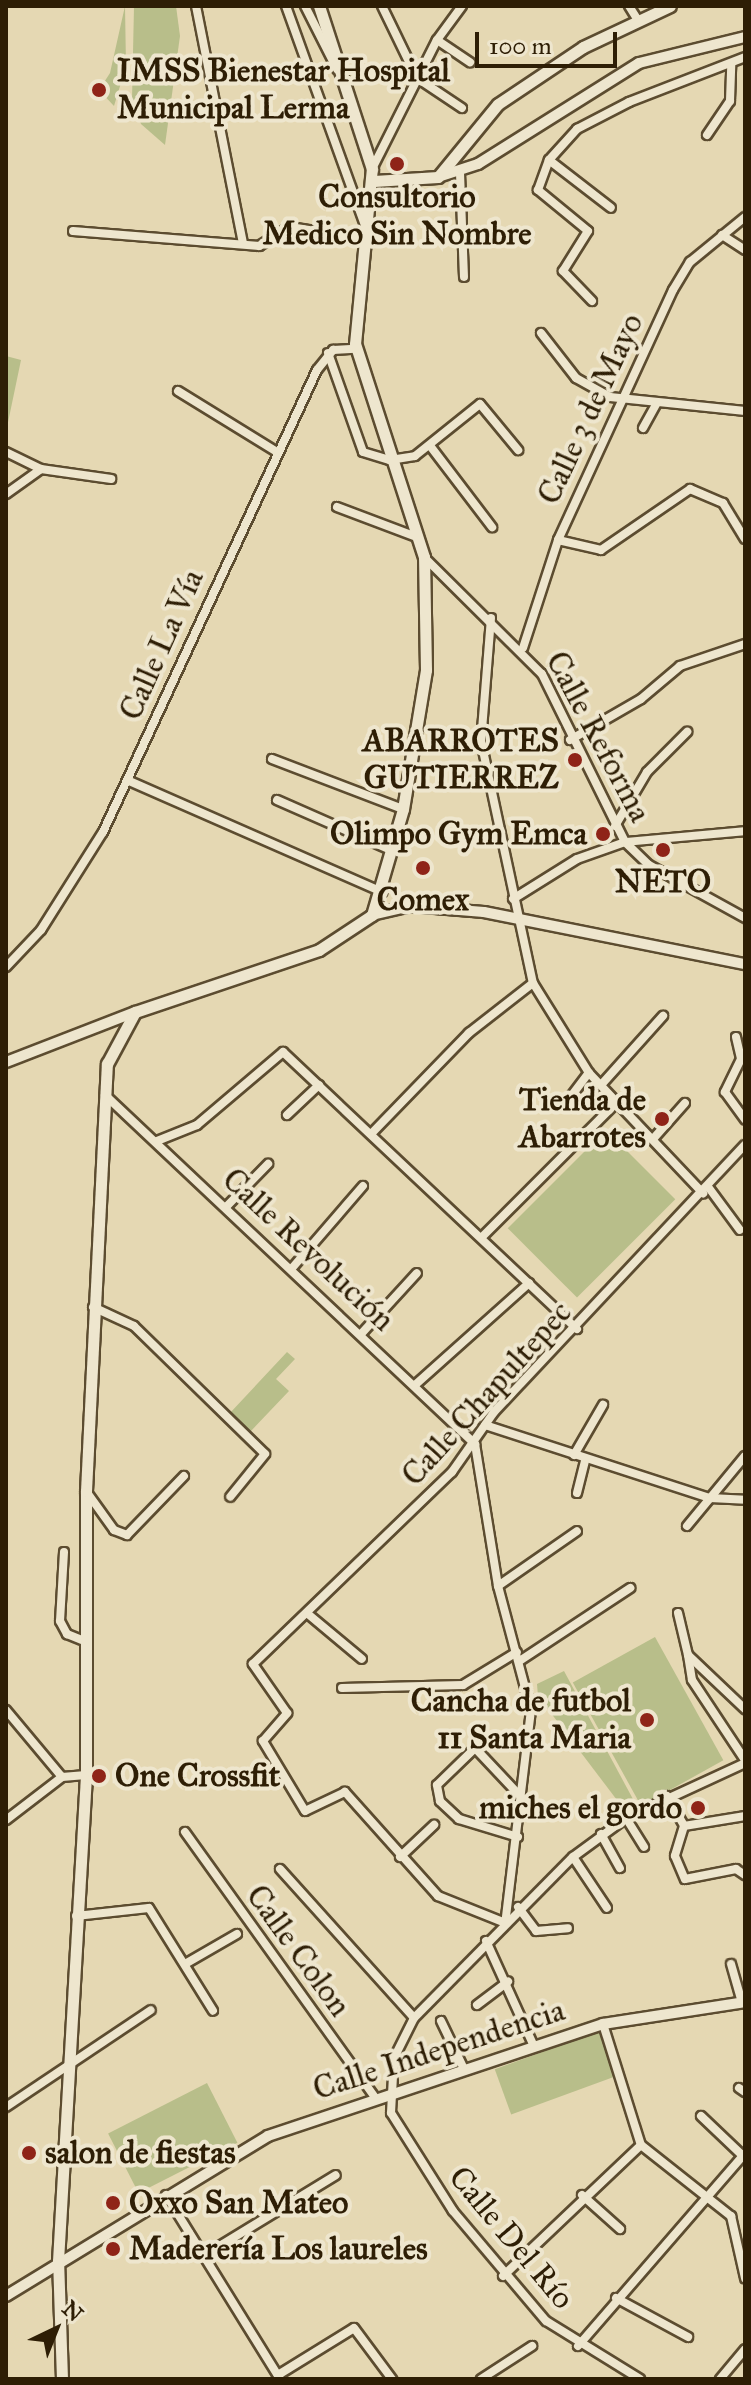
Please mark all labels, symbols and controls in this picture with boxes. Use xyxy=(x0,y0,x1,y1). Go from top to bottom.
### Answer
scale bar xyxy=(479,16,621,66)
text: 100 m xyxy=(489,31,552,61)
place label: IMSS Bienestar Hospital Municipal Lerma xyxy=(117,53,450,128)
marker: IMSS Bienestar Hospital Municipal Lerma xyxy=(88,79,110,101)
marker: Consultorio Medico Sin Nombre xyxy=(386,153,408,175)
place label: Consultorio Medico Sin Nombre xyxy=(262,179,532,254)
street label: Calle 3 de Mayo xyxy=(530,308,652,510)
street label: Calle La Vía xyxy=(112,564,212,726)
street label: Calle Reforma xyxy=(537,645,659,829)
place label: ABARROTES GUTIERREZ xyxy=(363,723,559,798)
marker: ABARROTES GUTIERREZ xyxy=(566,751,584,769)
place label: Olimpo Gym Emca xyxy=(330,815,587,853)
marker: Olimpo Gym Emca xyxy=(594,825,612,843)
marker: NETO xyxy=(654,841,672,859)
marker: Comex xyxy=(414,859,432,877)
place label: NETO xyxy=(615,863,711,901)
place label: Comex xyxy=(377,881,469,919)
place label: Tienda de Abarrotes xyxy=(519,1082,646,1157)
marker: Tienda de Abarrotes xyxy=(653,1110,671,1128)
street label: Calle Revolución xyxy=(214,1161,402,1339)
street label: Calle Chapultepec xyxy=(394,1294,580,1494)
place label: Cancha de futbol 11 Santa Maria xyxy=(411,1683,631,1758)
marker: Cancha de futbol 11 Santa Maria xyxy=(638,1711,656,1729)
place label: One Crossfit xyxy=(115,1757,280,1795)
marker: One Crossfit xyxy=(90,1767,108,1785)
place label: miches el gordo xyxy=(479,1789,682,1827)
marker: miches el gordo xyxy=(689,1799,707,1817)
street label: Calle Colon xyxy=(238,1878,358,2024)
street label: Calle Independencia xyxy=(308,1991,570,2109)
place label: salon de fiestas xyxy=(45,2134,236,2172)
marker: salon de fiestas xyxy=(20,2144,38,2162)
street label: Calle Del Río xyxy=(440,2159,582,2317)
place label: Oxxo San Mateo xyxy=(129,2184,348,2222)
marker: Oxxo San Mateo xyxy=(104,2194,122,2212)
place label: Maderería Los laureles xyxy=(129,2230,428,2268)
marker: Maderería Los laureles xyxy=(104,2240,122,2258)
north arrow xyxy=(16,2289,96,2369)
text: N xyxy=(57,2295,89,2327)

